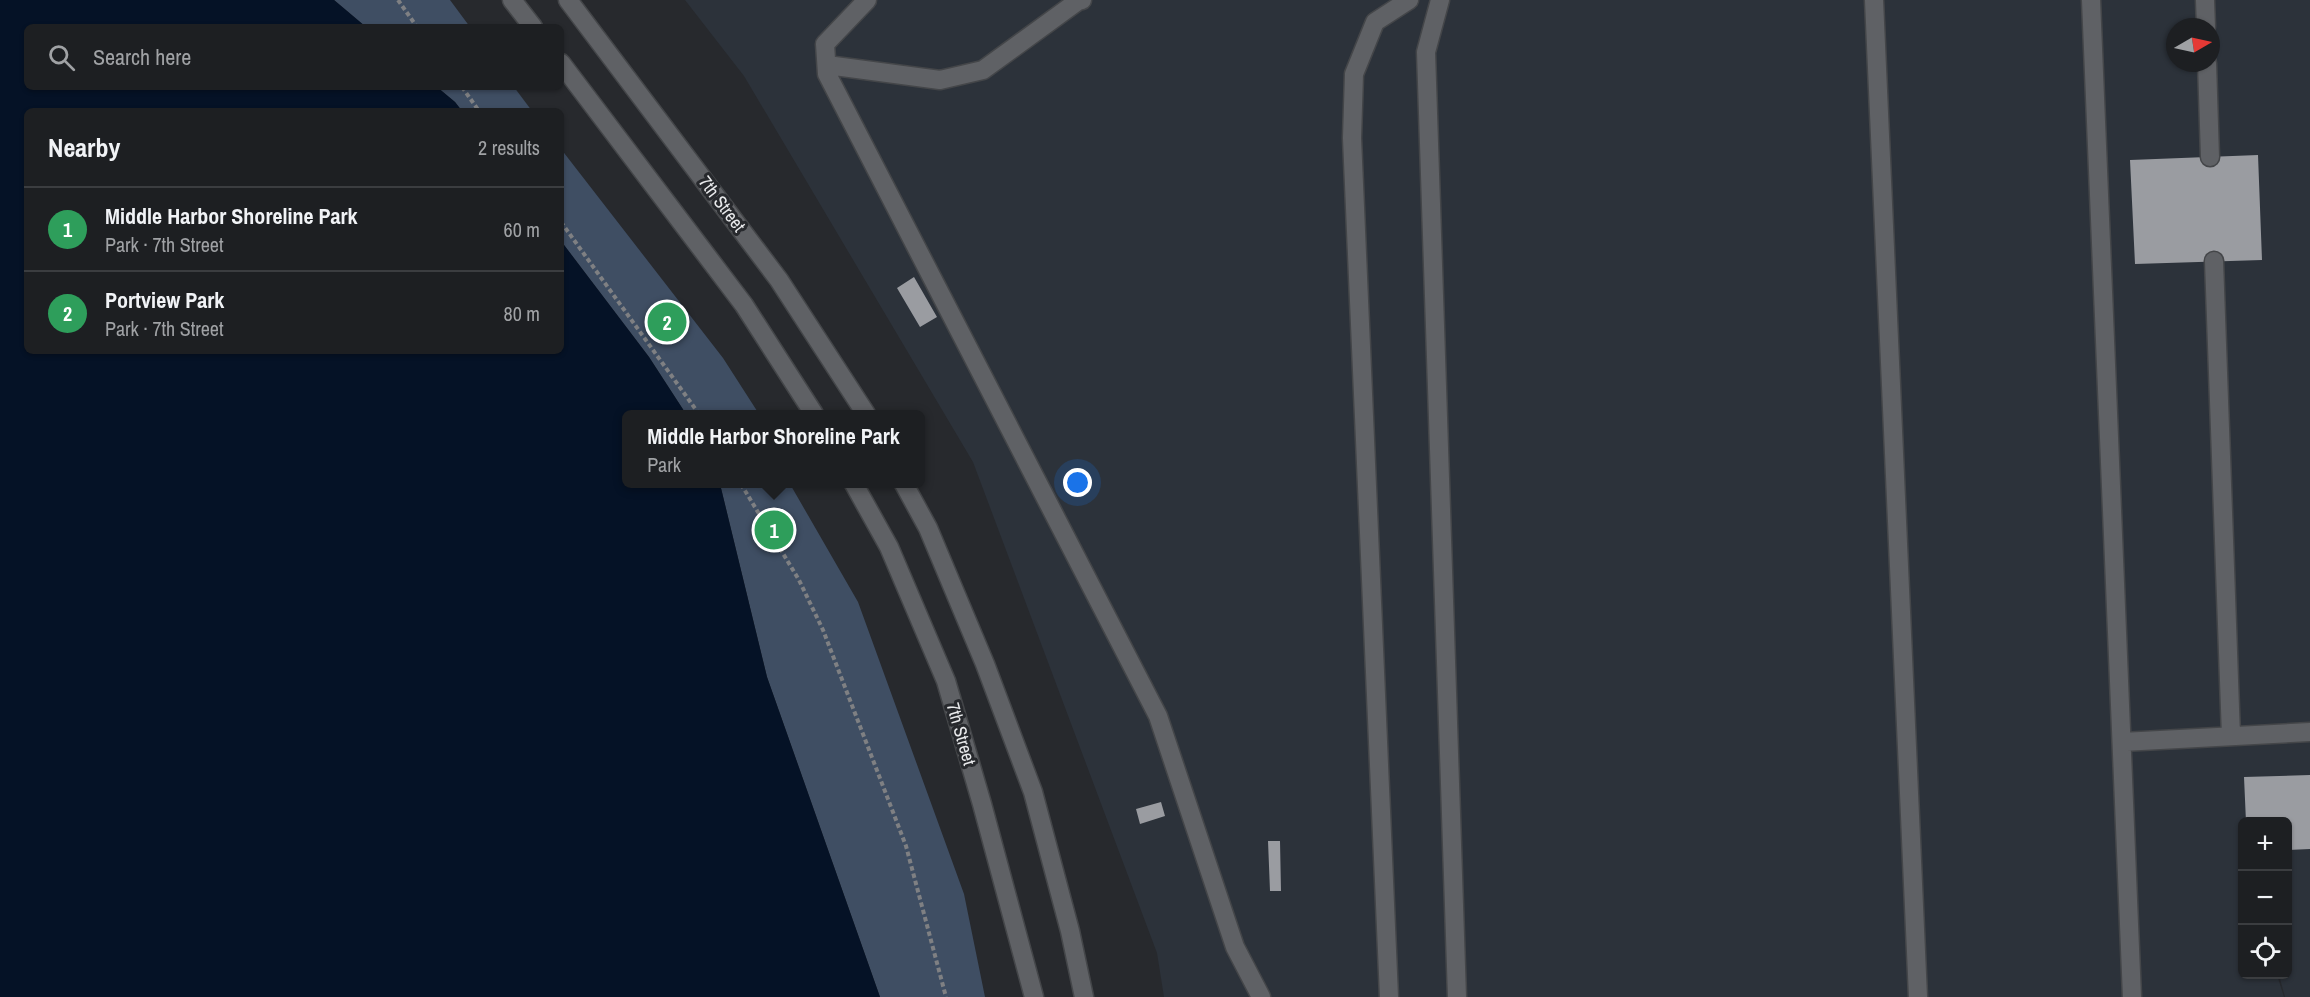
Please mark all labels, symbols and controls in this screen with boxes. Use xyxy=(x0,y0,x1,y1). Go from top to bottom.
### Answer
north arrow xyxy=(2166,18,2220,72)
search box xyxy=(24,24,564,90)
icon: search xyxy=(45,41,78,74)
text: Search here xyxy=(93,42,191,72)
text: Nearby xyxy=(48,130,120,165)
text: 2 results xyxy=(478,134,540,161)
street label: 7th Street xyxy=(693,171,752,237)
text: Middle Harbor Shoreline Park xyxy=(105,201,358,231)
text: 1 xyxy=(63,216,72,243)
text: 60 m xyxy=(504,216,540,243)
text: Park · 7th Street xyxy=(105,231,224,258)
text: Portview Park xyxy=(105,285,224,315)
text: 2 xyxy=(63,300,72,327)
text: 80 m xyxy=(504,300,540,327)
pin: 2 xyxy=(648,300,686,344)
text: Park · 7th Street xyxy=(105,315,224,342)
popup xyxy=(622,410,925,488)
text: Middle Harbor Shoreline Park xyxy=(647,421,900,451)
text: Park xyxy=(647,451,681,478)
your location xyxy=(1063,468,1092,497)
pin: 1 xyxy=(754,508,794,552)
street label: 7th Street xyxy=(941,700,982,768)
map controls xyxy=(2238,817,2292,979)
button: + xyxy=(2238,817,2292,871)
button: − xyxy=(2238,871,2292,925)
button: locate xyxy=(2238,925,2292,979)

